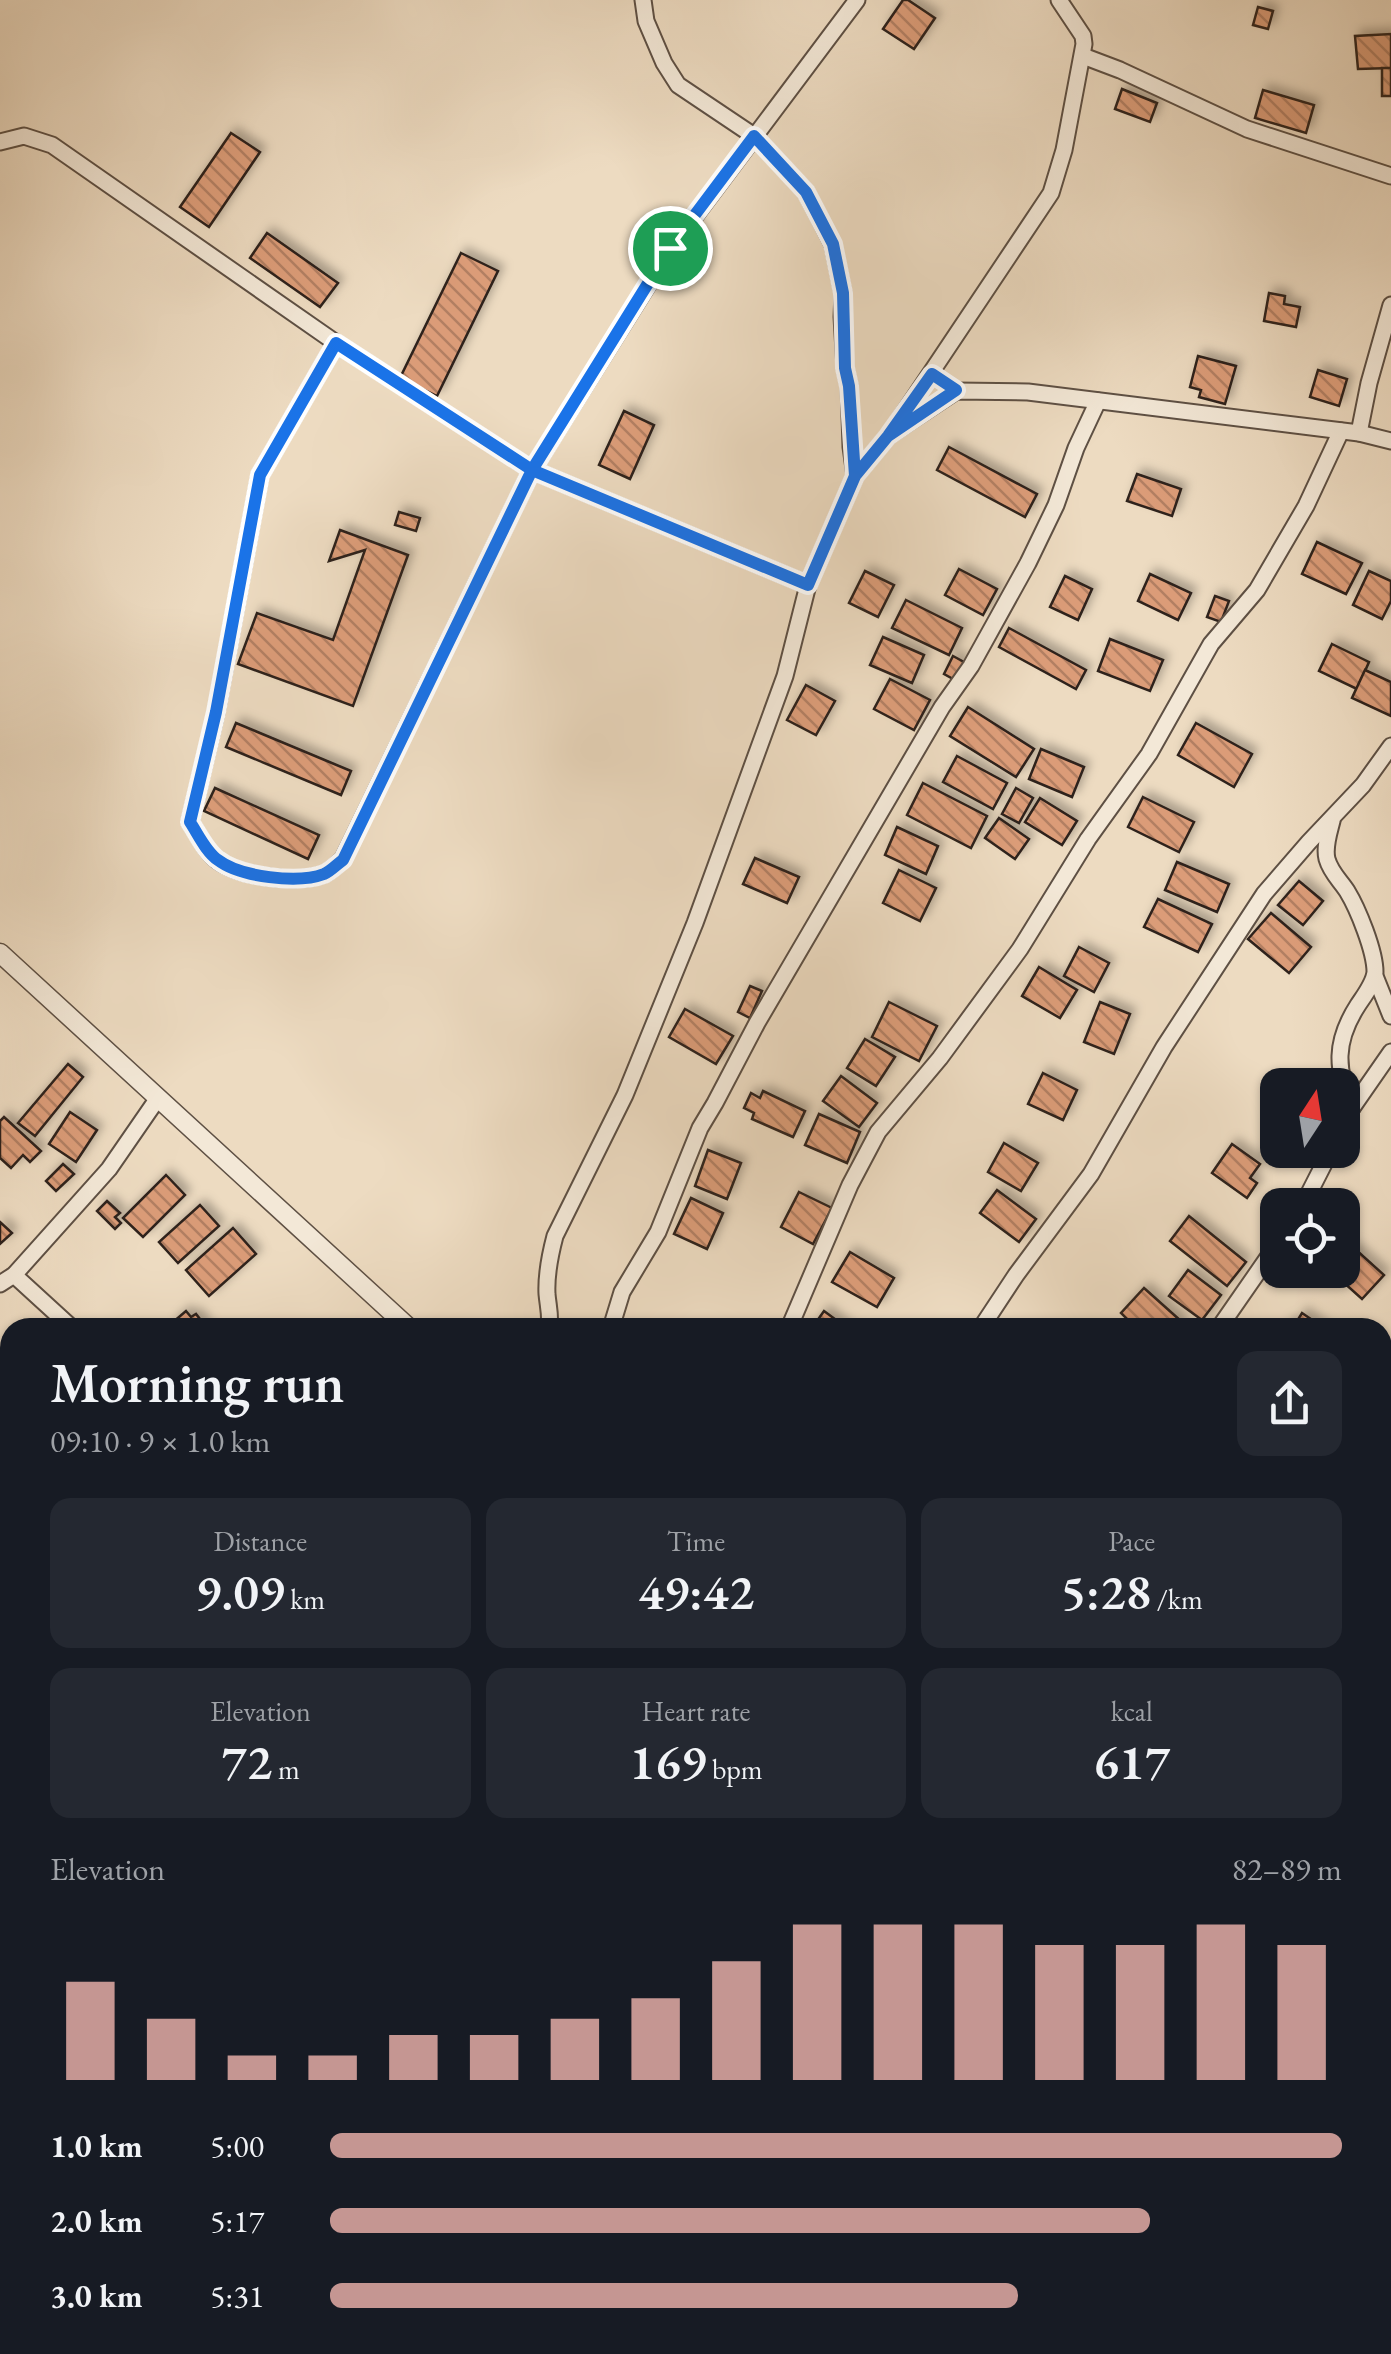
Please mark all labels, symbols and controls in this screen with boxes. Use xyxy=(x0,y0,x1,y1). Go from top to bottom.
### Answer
pin xyxy=(628,206,713,291)
icon: arrive xyxy=(643,221,698,276)
north arrow xyxy=(1260,1068,1360,1168)
map controls xyxy=(1260,1068,1360,1288)
button: locate xyxy=(1260,1188,1360,1288)
text: Morning run xyxy=(50,1347,344,1418)
button: share xyxy=(1237,1351,1342,1456)
text: 09:10 · 9 × 1.0 km xyxy=(50,1420,270,1462)
text: Distance xyxy=(214,1523,307,1559)
text: Time xyxy=(667,1523,725,1559)
text: Pace xyxy=(1108,1523,1155,1559)
text: 9.09 xyxy=(196,1559,285,1624)
text: 49:42 xyxy=(638,1559,754,1624)
text: 5:28 xyxy=(1061,1559,1151,1624)
text: km xyxy=(285,1581,325,1617)
text: /km xyxy=(1151,1581,1203,1617)
text: Elevation xyxy=(210,1693,311,1729)
text: Heart rate xyxy=(642,1693,750,1729)
text: kcal xyxy=(1111,1693,1153,1729)
text: 72 xyxy=(221,1729,272,1794)
text: 169 xyxy=(629,1729,706,1794)
text: 617 xyxy=(1093,1729,1170,1794)
text: m xyxy=(272,1751,300,1787)
text: bpm xyxy=(706,1751,763,1787)
text: Elevation xyxy=(50,1848,165,1890)
text: 82–89 m xyxy=(1232,1848,1342,1890)
text: 1.0 km xyxy=(50,2125,143,2167)
text: 5:00 xyxy=(210,2125,264,2167)
text: 2.0 km xyxy=(50,2200,143,2242)
text: 5:17 xyxy=(210,2200,264,2242)
text: 3.0 km xyxy=(50,2275,143,2317)
text: 5:31 xyxy=(210,2275,264,2317)

